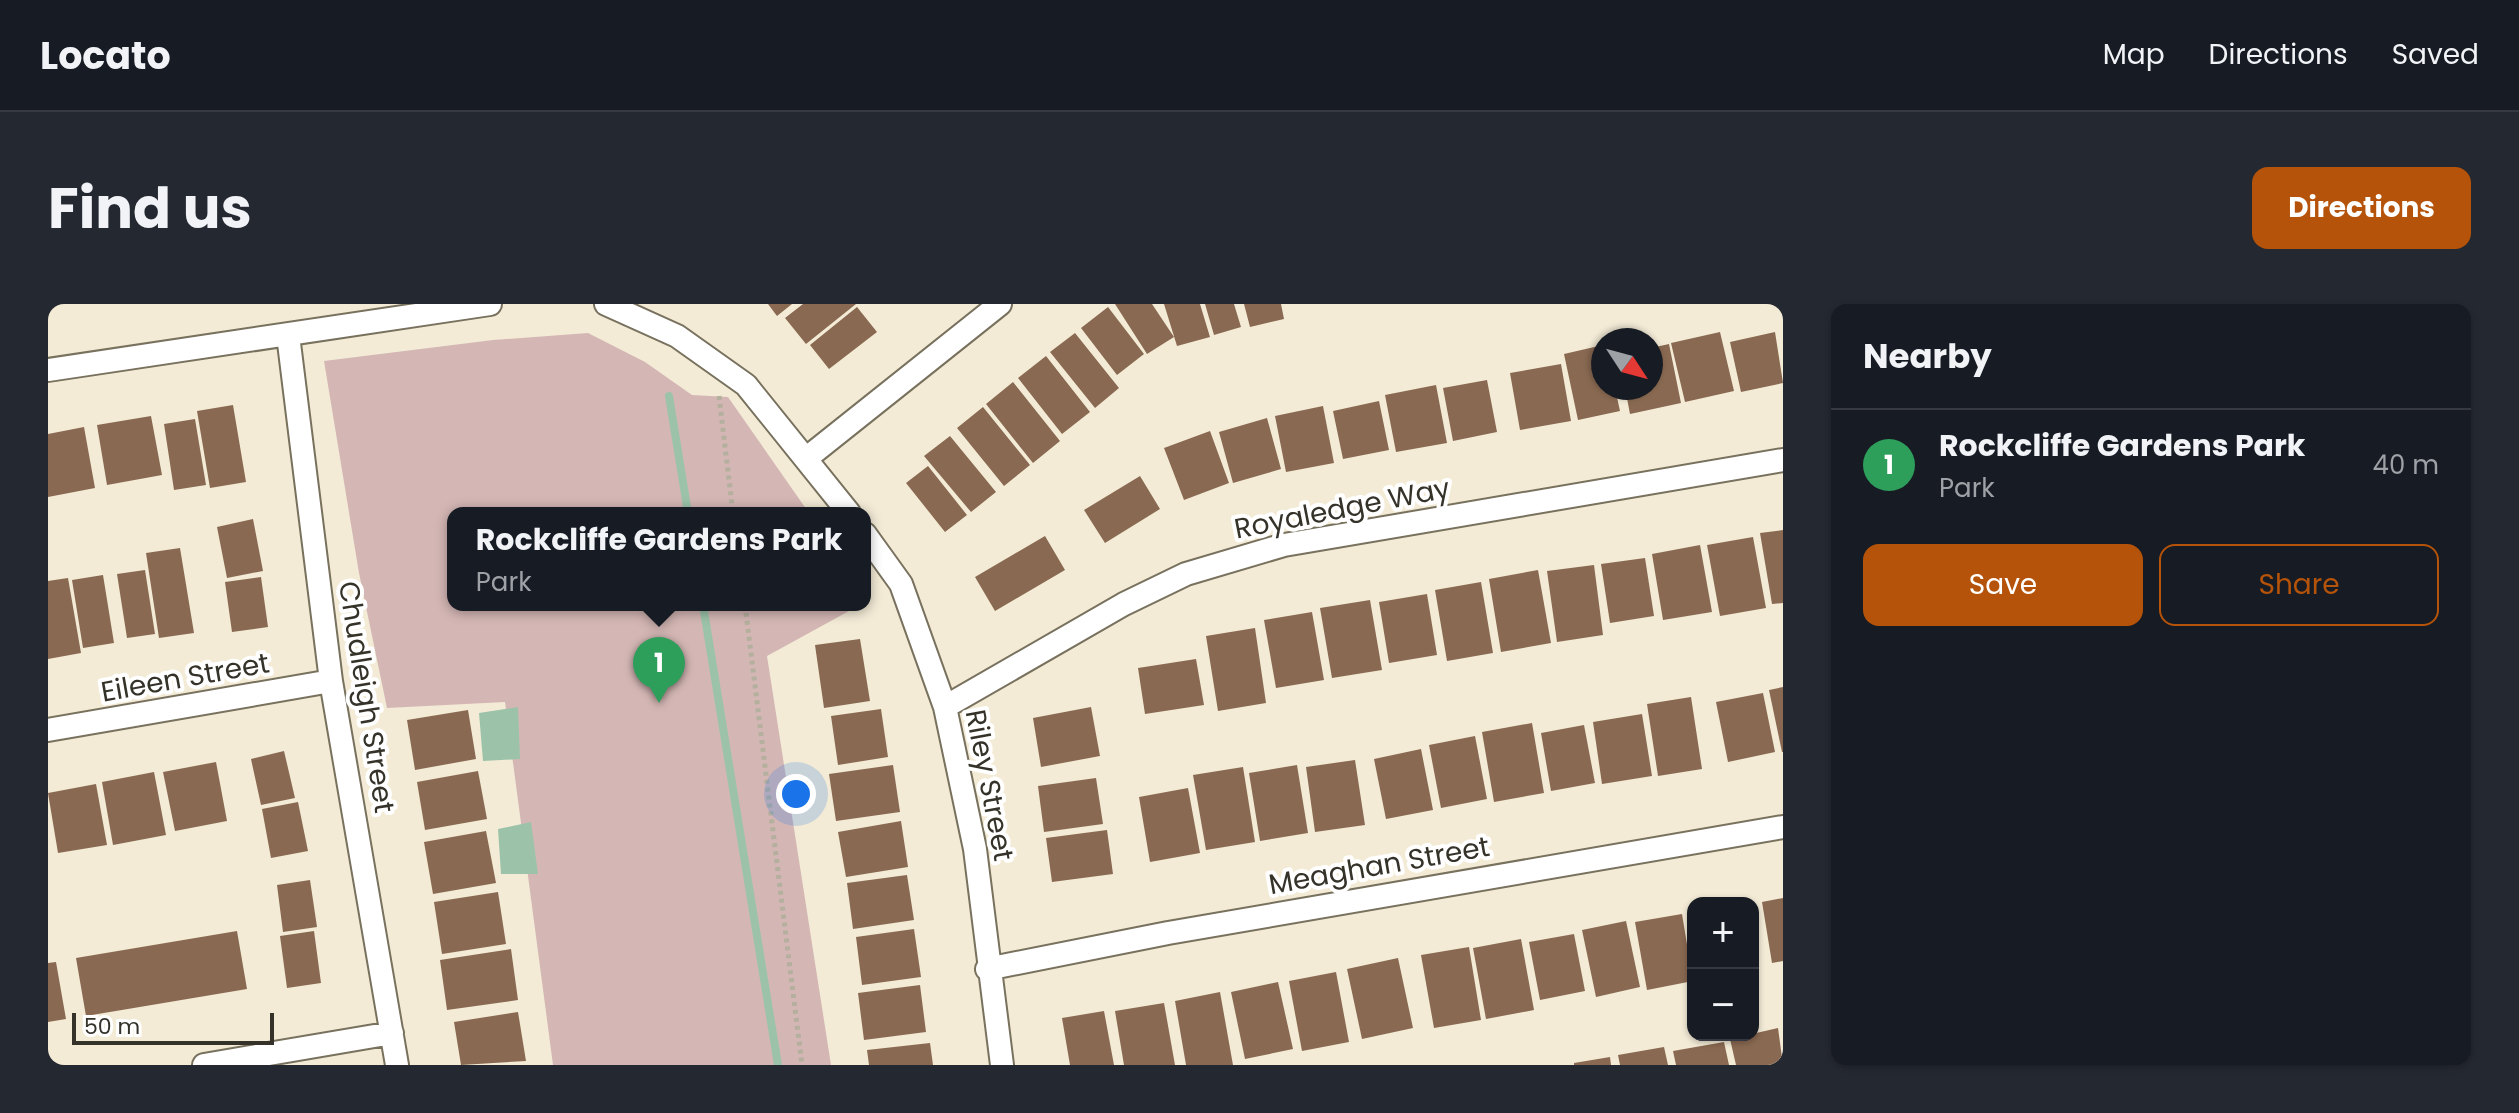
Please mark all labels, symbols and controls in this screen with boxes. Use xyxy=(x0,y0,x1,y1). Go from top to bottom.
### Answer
text: Locato xyxy=(40,29,171,82)
text: Map xyxy=(2103,35,2165,74)
text: Directions xyxy=(2209,35,2348,74)
text: Saved xyxy=(2392,35,2479,74)
button: Directions xyxy=(2252,167,2471,249)
text: Find us xyxy=(48,169,252,248)
north arrow xyxy=(1591,328,1663,400)
text: Nearby xyxy=(1863,332,1992,380)
text: Rockcliffe Gardens Park xyxy=(1939,424,2305,467)
text: 1 xyxy=(1884,447,1894,483)
text: 40 m xyxy=(2373,447,2439,483)
street label: Royaledge Way xyxy=(1231,468,1453,548)
text: Park xyxy=(1939,470,1995,506)
popup xyxy=(447,507,871,611)
text: Rockcliffe Gardens Park xyxy=(476,518,842,561)
button: Save xyxy=(1863,544,2143,626)
button: Share xyxy=(2159,544,2439,626)
text: Park xyxy=(476,564,532,600)
street label: Chudleigh Street xyxy=(329,579,404,816)
pin: 1 xyxy=(633,637,685,703)
street label: Eileen Street xyxy=(98,644,272,711)
street label: Riley Street xyxy=(956,706,1023,864)
your location xyxy=(776,774,816,814)
street label: Meaghan Street xyxy=(1266,827,1493,904)
map controls xyxy=(1687,897,1759,1041)
button: + xyxy=(1687,897,1759,969)
button: − xyxy=(1687,969,1759,1041)
scale bar xyxy=(72,1009,274,1045)
text: 50 m xyxy=(84,1011,140,1042)

